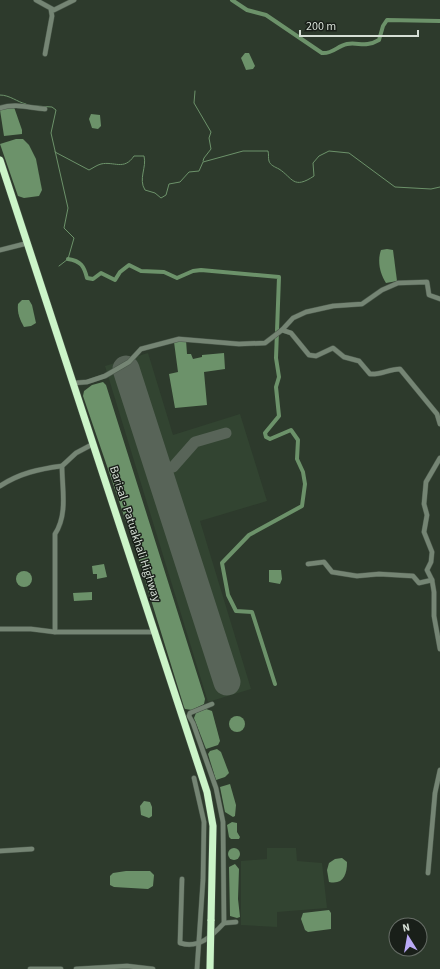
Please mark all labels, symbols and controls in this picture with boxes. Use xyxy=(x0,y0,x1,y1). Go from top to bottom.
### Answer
scale bar xyxy=(300,12,418,38)
text: 200 m xyxy=(306,18,336,35)
street label: Barisal - Patuakhali Highway xyxy=(105,464,165,605)
north arrow xyxy=(388,917,428,957)
text: N xyxy=(401,920,411,936)

